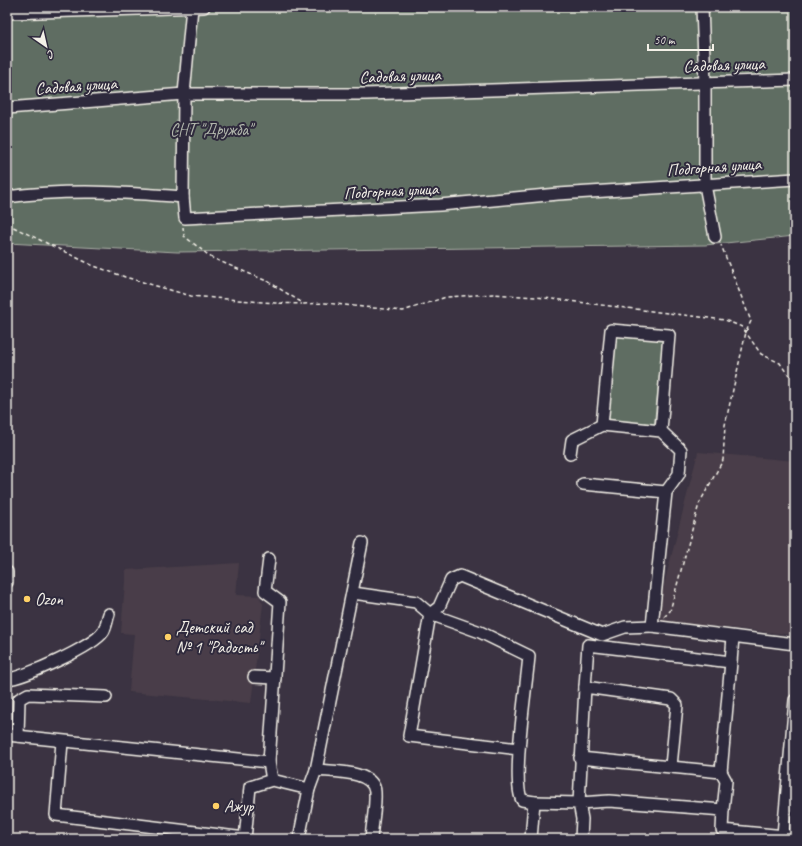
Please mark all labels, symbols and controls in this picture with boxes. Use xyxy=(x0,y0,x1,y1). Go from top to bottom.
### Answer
north arrow xyxy=(26,26,66,66)
scale bar xyxy=(648,26,713,52)
text: 50 m xyxy=(654,32,676,48)
text: С xyxy=(44,47,58,62)
street label: Садовая улица xyxy=(683,53,767,77)
street label: Садовая улица xyxy=(359,64,443,88)
street label: Садовая улица xyxy=(35,73,119,99)
park label: СНТ "Дружба" xyxy=(170,119,256,140)
street label: Подгорная улица xyxy=(666,153,763,181)
street label: Подгорная улица xyxy=(343,178,440,204)
place label: Ozon xyxy=(35,589,63,610)
marker: Ozon xyxy=(22,594,32,604)
place label: Детский сад № 1 "Радость" xyxy=(176,617,266,658)
marker: Детский сад № 1 "Радость" xyxy=(163,632,173,642)
place label: Ажур xyxy=(224,796,255,817)
marker: Ажур xyxy=(211,801,221,811)

